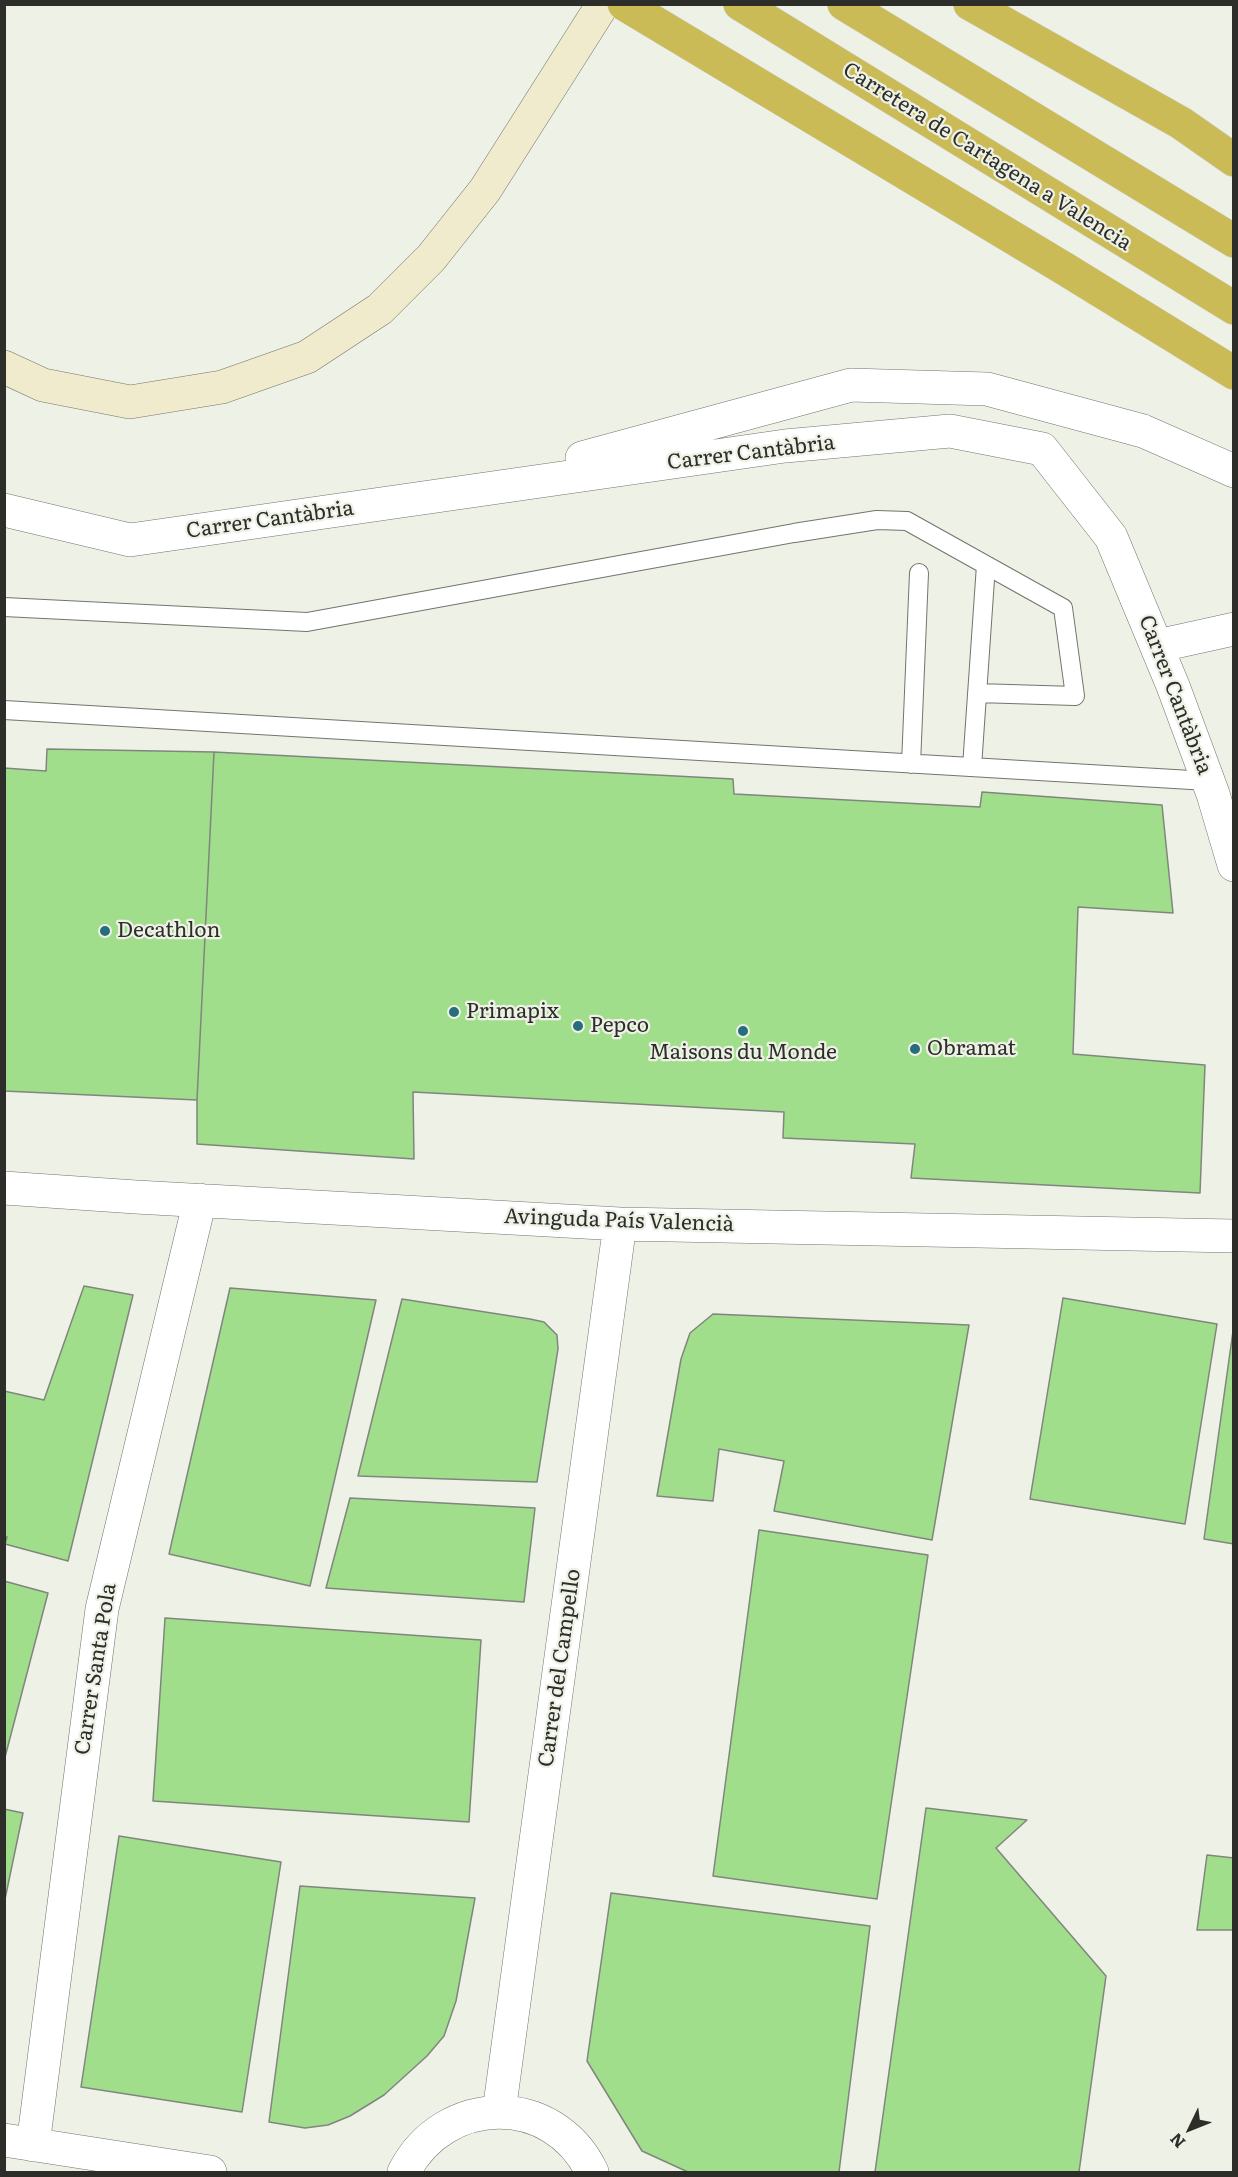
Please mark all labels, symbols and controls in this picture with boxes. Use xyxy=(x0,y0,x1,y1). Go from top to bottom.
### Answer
street label: Carretera de Cartagena a Valencia xyxy=(838,57,1136,257)
street label: Carrer Cantàbria xyxy=(666,430,836,476)
street label: Carrer Cantàbria xyxy=(185,496,355,544)
street label: Carrer Cantàbria xyxy=(1133,612,1217,778)
place label: Decathlon xyxy=(117,918,220,944)
marker: Decathlon xyxy=(98,924,112,938)
place label: Primapix xyxy=(466,999,559,1025)
marker: Primapix xyxy=(447,1005,461,1019)
place label: Pepco xyxy=(590,1013,649,1039)
marker: Pepco xyxy=(571,1019,585,1033)
marker: Maisons du Monde xyxy=(736,1024,750,1038)
place label: Obramat xyxy=(927,1036,1016,1062)
place label: Maisons du Monde xyxy=(649,1040,837,1066)
marker: Obramat xyxy=(908,1042,922,1056)
street label: Avinguda País Valencià xyxy=(503,1204,735,1238)
street label: Carrer del Campello xyxy=(534,1567,586,1769)
street label: Carrer Santa Pola xyxy=(70,1581,122,1757)
north arrow xyxy=(1160,2099,1220,2159)
text: N xyxy=(1163,2128,1190,2154)

